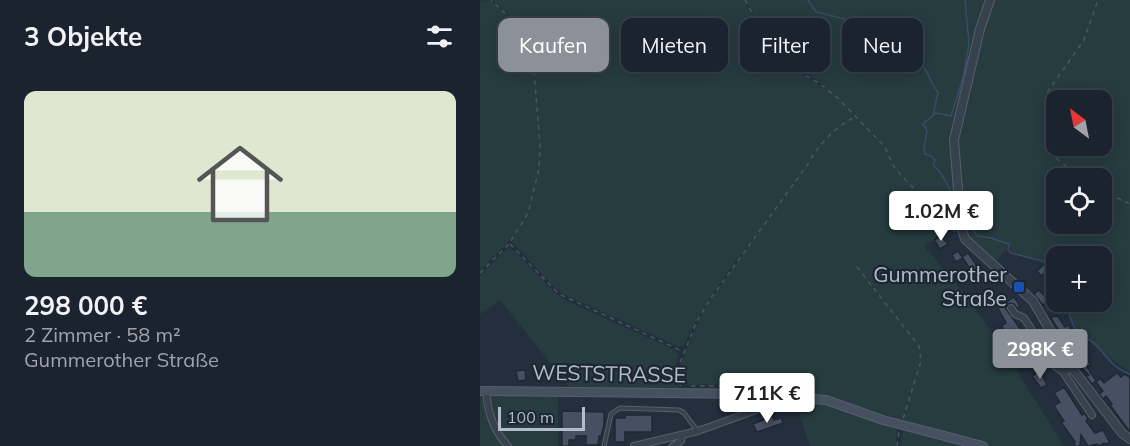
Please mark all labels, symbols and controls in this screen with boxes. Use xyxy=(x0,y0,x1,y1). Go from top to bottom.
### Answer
chip: Kaufen xyxy=(498,18,609,72)
chip: Mieten xyxy=(621,18,728,72)
chip: Filter xyxy=(740,18,830,72)
chip: Neu xyxy=(842,18,923,72)
text: 3 Objekte xyxy=(24,20,142,53)
icon: filters xyxy=(423,20,456,53)
north arrow xyxy=(1046,90,1112,156)
map controls xyxy=(1046,90,1112,312)
icon: home xyxy=(186,130,294,238)
button: locate xyxy=(1046,168,1112,234)
pin: 1.02M € xyxy=(886,191,996,242)
text: 1.02M € xyxy=(903,198,979,223)
button: + xyxy=(1046,246,1112,312)
place label: Gummerother Straße xyxy=(873,261,1007,311)
marker: Gummerother Straße xyxy=(1012,280,1026,294)
text: 298 000 € xyxy=(24,289,147,322)
text: 2 Zimmer · 58 m² xyxy=(24,322,181,347)
pin: 298K € xyxy=(991,329,1089,380)
text: 298K € xyxy=(1007,336,1073,361)
text: Gummerother Straße xyxy=(24,347,219,372)
street label: WESTSTRASSE xyxy=(532,359,686,387)
pin: 711K € xyxy=(718,373,816,424)
text: 711K € xyxy=(734,380,800,405)
scale bar xyxy=(498,404,585,432)
text: 100 m xyxy=(507,407,554,427)

